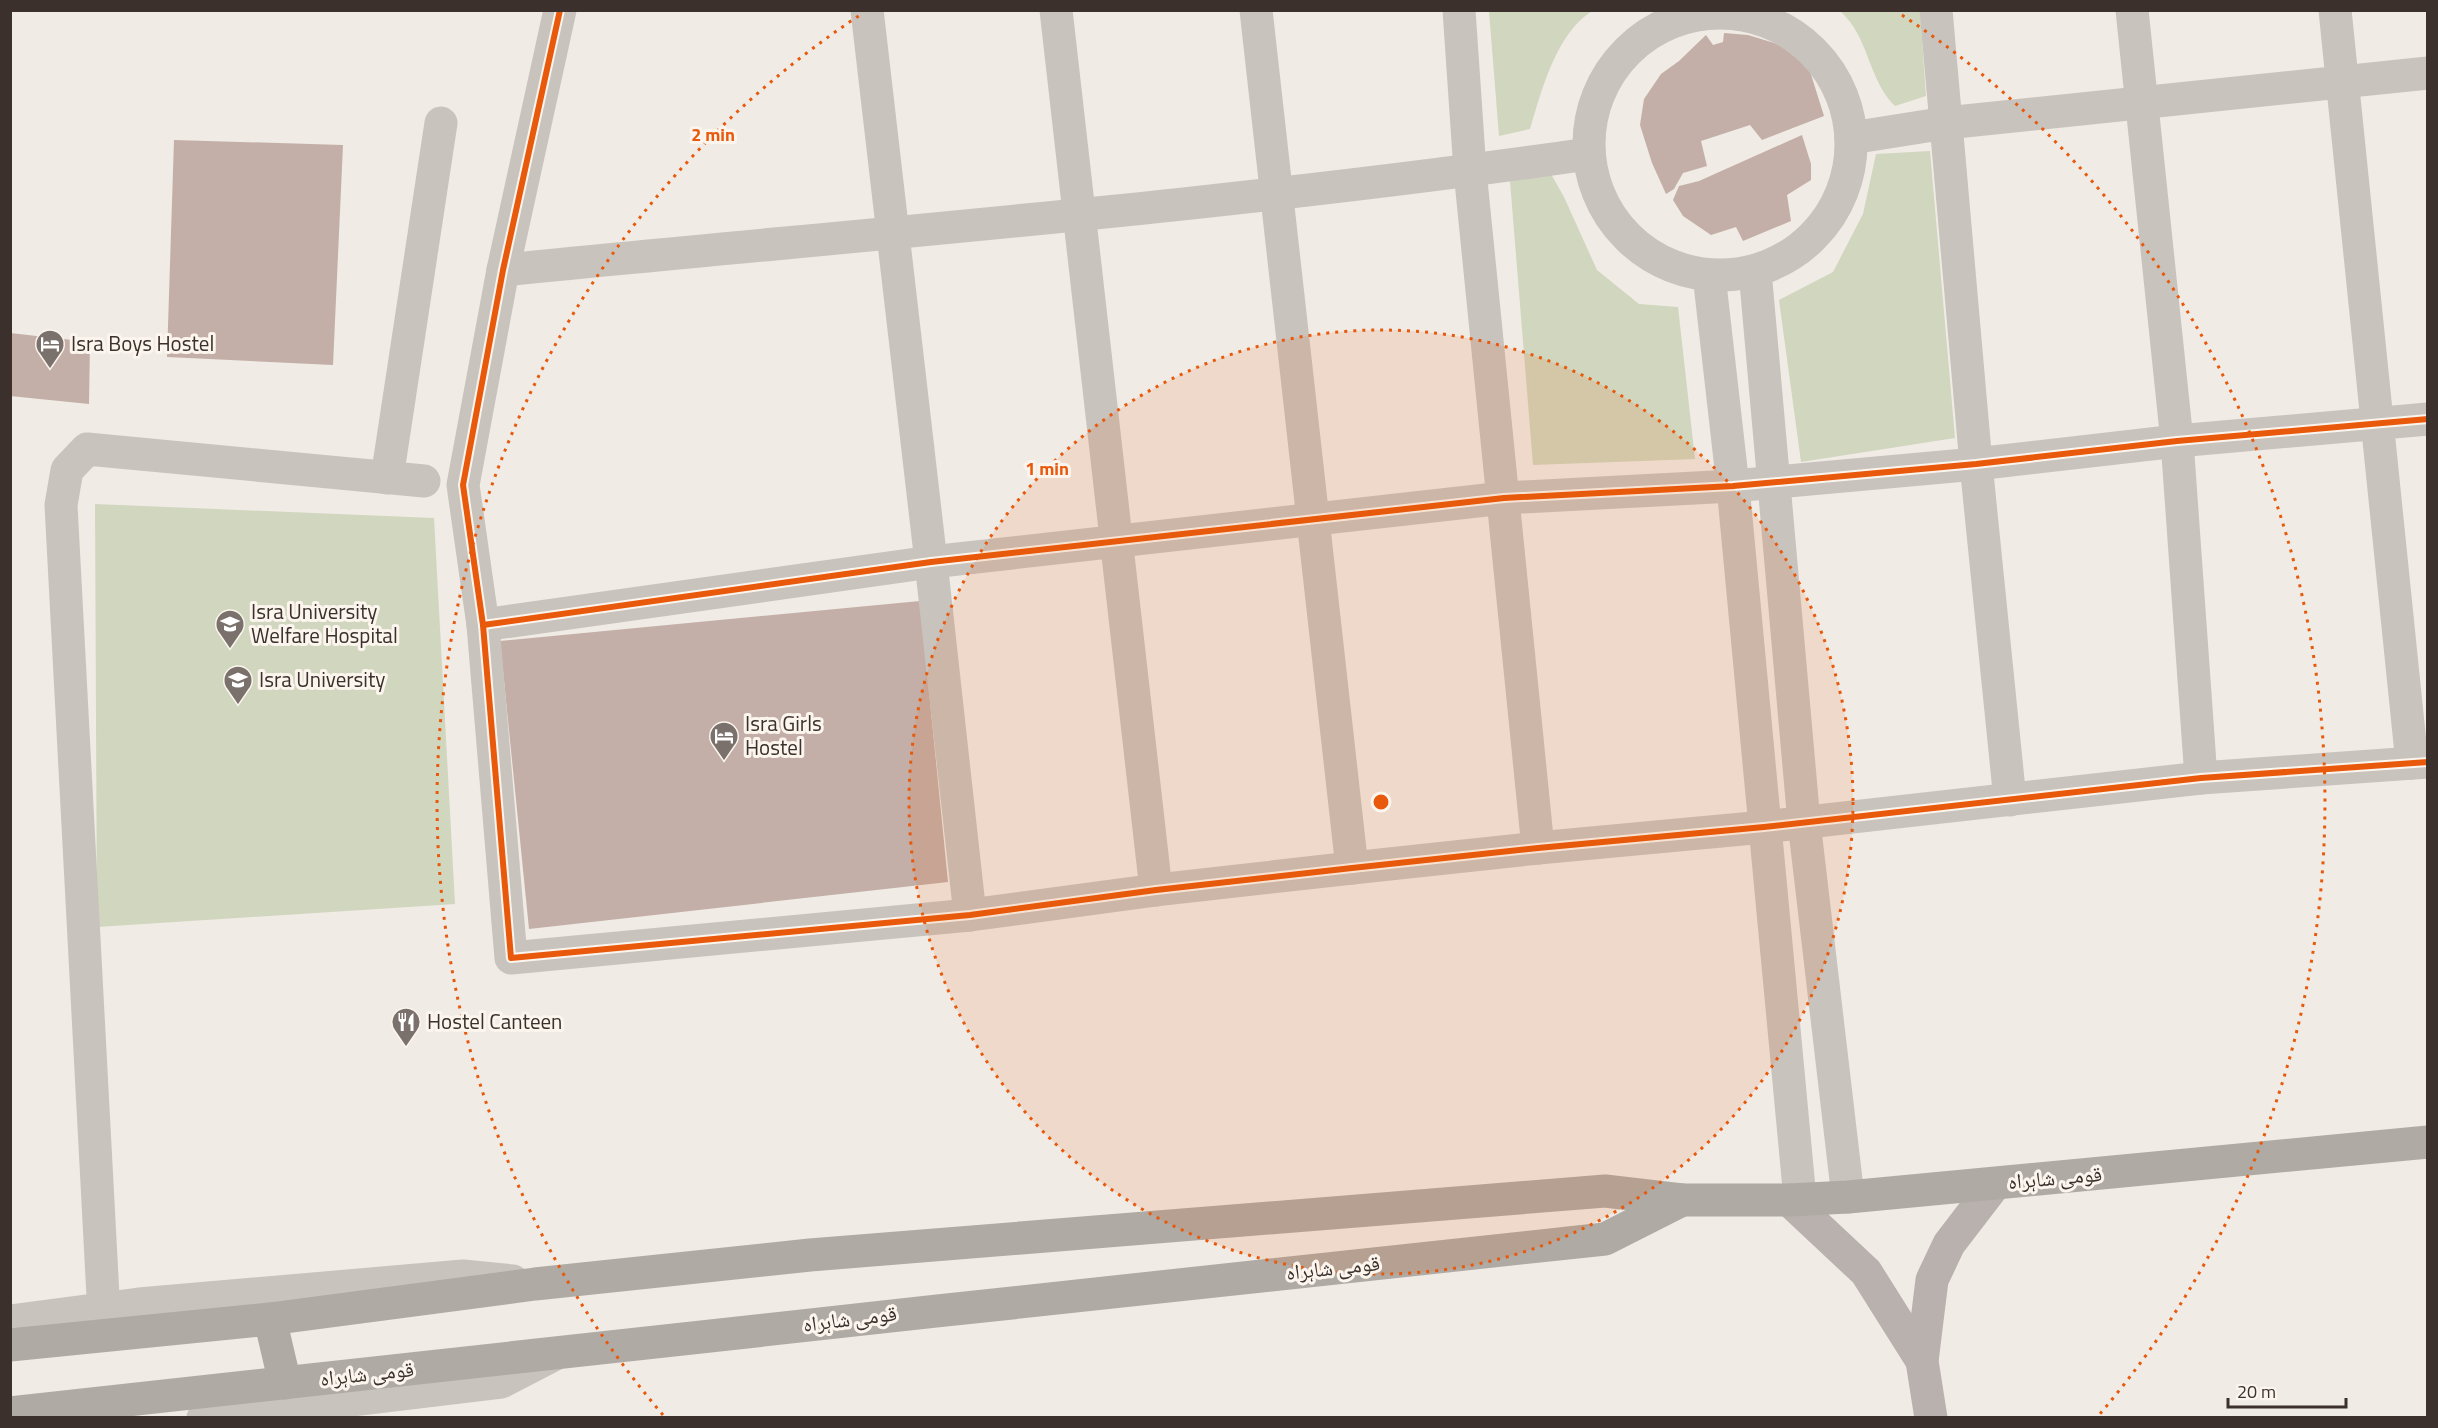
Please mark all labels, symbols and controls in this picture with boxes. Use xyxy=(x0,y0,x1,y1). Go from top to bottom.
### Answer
text: 2 min xyxy=(691,121,735,148)
place label: Isra Boys Hostel xyxy=(71,327,214,359)
hotel icon: Isra Boys Hostel xyxy=(34,328,66,370)
text: 1 min xyxy=(1025,455,1069,482)
place label: Isra University Welfare Hospital xyxy=(251,595,398,651)
school or university icon: Isra University Welfare Hospital xyxy=(214,608,246,650)
place label: Isra University xyxy=(259,663,385,695)
school or university icon: Isra University xyxy=(222,664,254,706)
place label: Isra Girls Hostel xyxy=(745,707,822,763)
hotel icon: Isra Girls Hostel xyxy=(708,720,740,762)
centre of rings xyxy=(1371,792,1391,812)
place label: Hostel Canteen xyxy=(427,1005,562,1037)
restaurant icon: Hostel Canteen xyxy=(390,1006,422,1048)
street label: قومی شاہراہ xyxy=(2007,1157,2103,1197)
street label: قومی شاہراہ xyxy=(1284,1246,1381,1288)
street label: قومی شاہراہ xyxy=(801,1296,899,1340)
street label: قومی شاہراہ xyxy=(318,1352,415,1394)
scale bar xyxy=(2228,1371,2346,1409)
text: 20 m xyxy=(2237,1378,2276,1405)

